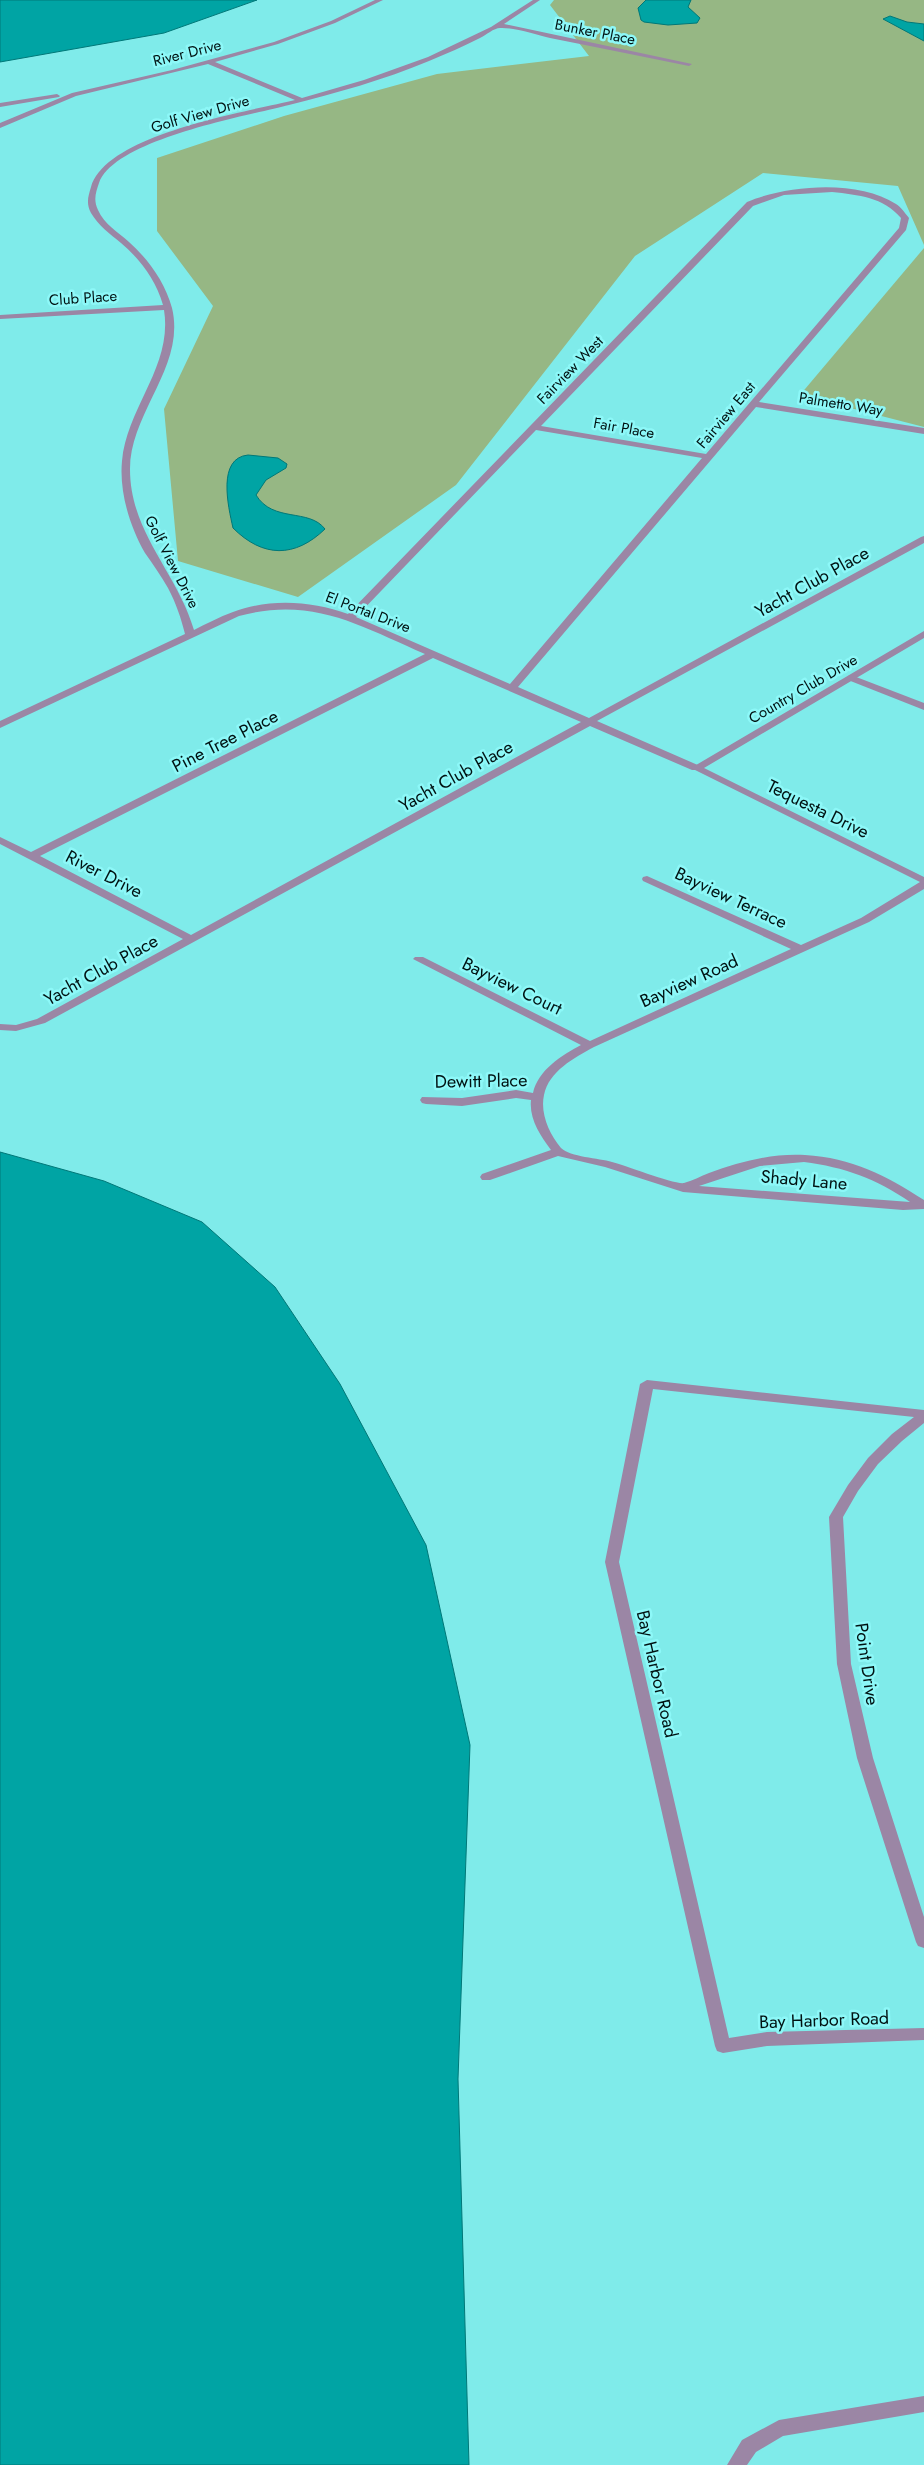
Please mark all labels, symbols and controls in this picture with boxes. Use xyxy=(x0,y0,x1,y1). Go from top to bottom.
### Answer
street label: Bunker Place xyxy=(553,13,637,51)
street label: River Drive xyxy=(151,34,224,72)
street label: Golf View Drive xyxy=(148,89,252,139)
street label: Club Place xyxy=(48,285,118,311)
street label: Fairview West xyxy=(532,331,609,409)
street label: Fairview East xyxy=(691,376,761,453)
street label: Palmetto Way xyxy=(797,386,885,422)
street label: Fair Place xyxy=(592,412,657,444)
street label: Golf View Drive xyxy=(139,512,205,612)
street label: Yacht Club Place xyxy=(750,540,874,624)
street label: El Portal Drive xyxy=(322,586,414,638)
street label: Country Club Drive xyxy=(744,649,862,729)
street label: Pine Tree Place xyxy=(167,703,283,779)
street label: Yacht Club Place xyxy=(394,734,518,818)
street label: Tequesta Drive xyxy=(763,773,873,845)
street label: River Drive xyxy=(61,844,147,904)
street label: Bayview Terrace xyxy=(671,861,791,935)
street label: Yacht Club Place xyxy=(39,928,163,1012)
street label: Bayview Road xyxy=(636,948,742,1014)
street label: Bayview Court xyxy=(458,951,567,1022)
street label: Dewitt Place xyxy=(434,1067,528,1095)
street label: Shady Lane xyxy=(760,1163,848,1197)
street label: Bay Harbor Road xyxy=(630,1608,684,1740)
street label: Point Drive xyxy=(848,1621,886,1707)
street label: Bay Harbor Road xyxy=(759,2005,889,2035)

